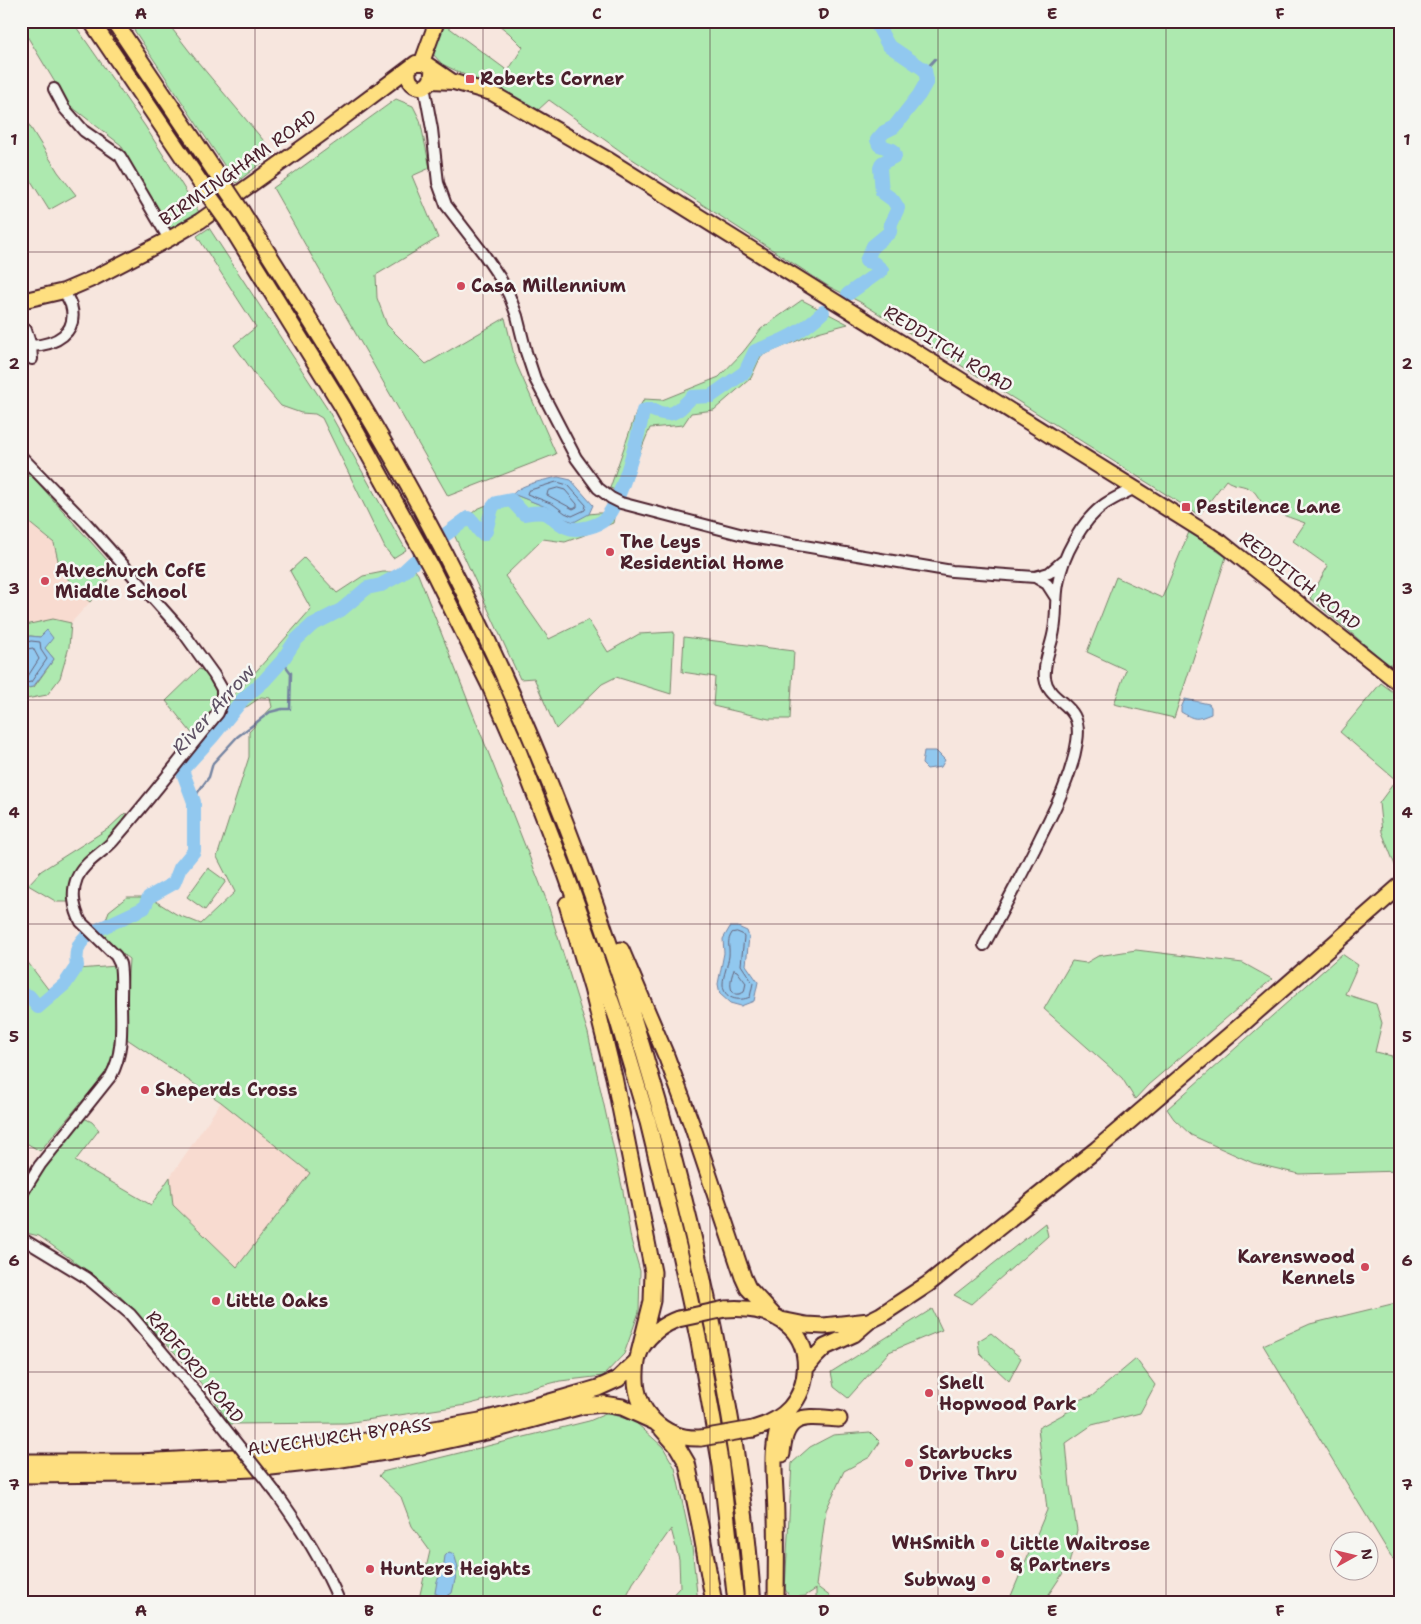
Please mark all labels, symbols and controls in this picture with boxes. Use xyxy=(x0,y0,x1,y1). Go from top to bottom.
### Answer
text: A xyxy=(135,3,147,24)
text: B xyxy=(364,3,374,24)
text: C xyxy=(592,3,602,24)
text: D xyxy=(818,3,830,24)
text: E xyxy=(1047,3,1057,24)
text: F xyxy=(1275,3,1285,24)
place label: Roberts Corner xyxy=(480,67,624,91)
marker: Roberts Corner xyxy=(464,73,476,85)
street label: BIRMINGHAM ROAD xyxy=(155,104,322,231)
text: 1 xyxy=(10,129,18,150)
text: 1 xyxy=(1403,129,1411,150)
place label: Casa Millennium xyxy=(471,274,626,298)
marker: Casa Millennium xyxy=(455,280,467,292)
street label: REDDITCH ROAD xyxy=(879,300,1017,398)
text: 2 xyxy=(8,353,20,374)
text: 2 xyxy=(1401,353,1413,374)
place label: Pestilence Lane xyxy=(1196,495,1341,519)
marker: Pestilence Lane xyxy=(1180,501,1192,513)
street label: REDDITCH ROAD xyxy=(1235,526,1365,636)
place label: The Leys Residential Home xyxy=(620,530,784,575)
marker: The Leys Residential Home xyxy=(604,546,616,558)
place label: Alvechurch CofE Middle School xyxy=(55,559,206,604)
marker: Alvechurch CofE Middle School xyxy=(39,575,51,587)
text: 3 xyxy=(8,578,20,599)
text: 3 xyxy=(1401,578,1413,599)
water label: River Arrow xyxy=(166,659,261,760)
text: 4 xyxy=(8,802,20,823)
text: 4 xyxy=(1401,802,1413,823)
text: 5 xyxy=(9,1026,19,1047)
text: 5 xyxy=(1402,1026,1412,1047)
place label: Sheperds Cross xyxy=(155,1078,298,1102)
marker: Sheperds Cross xyxy=(139,1084,151,1096)
place label: Karenswood Kennels xyxy=(1237,1245,1355,1290)
text: 6 xyxy=(8,1250,20,1271)
text: 6 xyxy=(1401,1250,1413,1271)
marker: Karenswood Kennels xyxy=(1359,1261,1371,1273)
place label: Little Oaks xyxy=(226,1289,328,1313)
marker: Little Oaks xyxy=(210,1295,222,1307)
street label: RADFORD ROAD xyxy=(141,1306,249,1429)
place label: Shell Hopwood Park xyxy=(939,1371,1077,1416)
marker: Shell Hopwood Park xyxy=(923,1387,935,1399)
street label: ALVECHURCH BYPASS xyxy=(245,1412,433,1462)
place label: Starbucks Drive Thru xyxy=(919,1441,1018,1486)
marker: Starbucks Drive Thru xyxy=(903,1457,915,1469)
text: 7 xyxy=(8,1474,20,1495)
text: 7 xyxy=(1401,1474,1413,1495)
place label: WHSmith xyxy=(892,1531,975,1555)
place label: Little Waitrose & Partners xyxy=(1010,1532,1151,1577)
north arrow xyxy=(1328,1532,1378,1582)
marker: WHSmith xyxy=(979,1537,991,1549)
text: N xyxy=(1357,1547,1377,1561)
marker: Little Waitrose & Partners xyxy=(994,1548,1006,1560)
place label: Hunters Heights xyxy=(380,1557,531,1581)
marker: Hunters Heights xyxy=(364,1563,376,1575)
place label: Subway xyxy=(904,1568,976,1592)
marker: Subway xyxy=(980,1574,992,1586)
text: A xyxy=(135,1600,147,1621)
text: B xyxy=(364,1600,374,1621)
text: C xyxy=(592,1600,602,1621)
text: D xyxy=(818,1600,830,1621)
text: E xyxy=(1047,1600,1057,1621)
text: F xyxy=(1275,1600,1285,1621)

